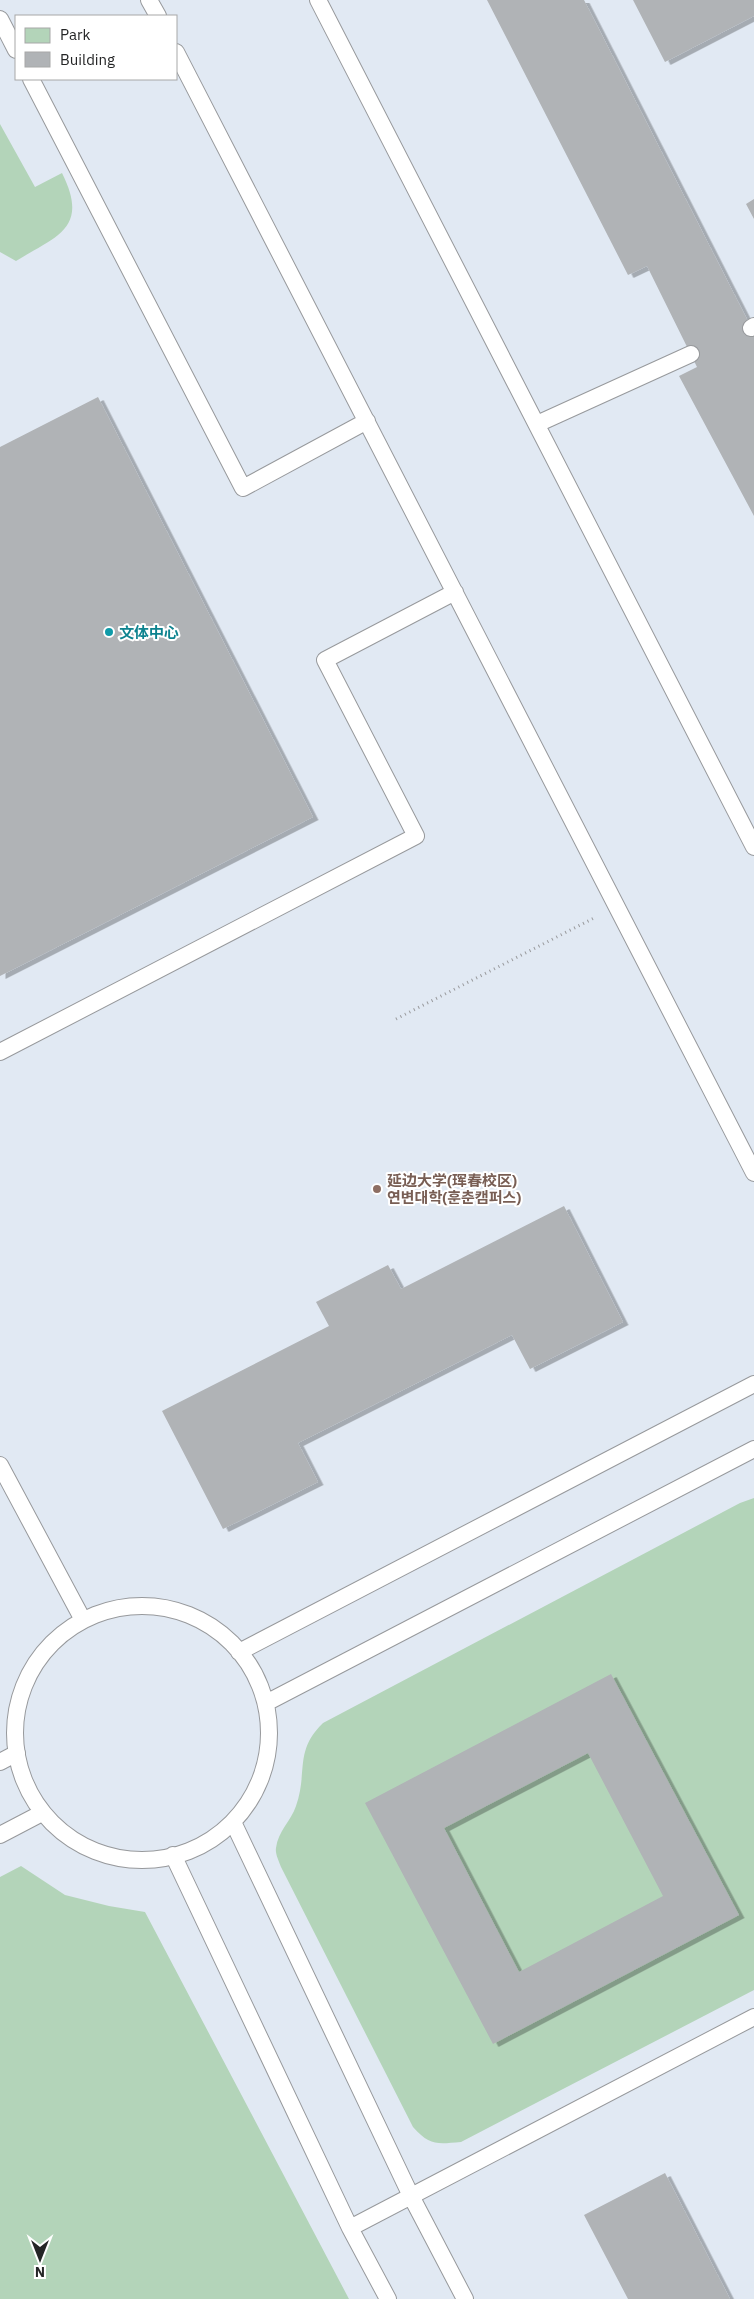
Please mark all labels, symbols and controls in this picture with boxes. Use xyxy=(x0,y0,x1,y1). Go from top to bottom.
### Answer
legend xyxy=(15,15,178,80)
text: Park xyxy=(60,25,90,44)
text: Building xyxy=(60,50,115,69)
place label: 文体中心 xyxy=(119,623,179,642)
marker: 文体中心 xyxy=(103,626,115,638)
place label: 延边大学(珲春校区) 연변대학(훈춘캠퍼스) xyxy=(387,1171,521,1207)
marker: 延边大学(珲春校区) 연변대학(훈춘캠퍼스) xyxy=(371,1183,383,1195)
north arrow xyxy=(15,2234,65,2284)
text: N xyxy=(35,2263,45,2281)

